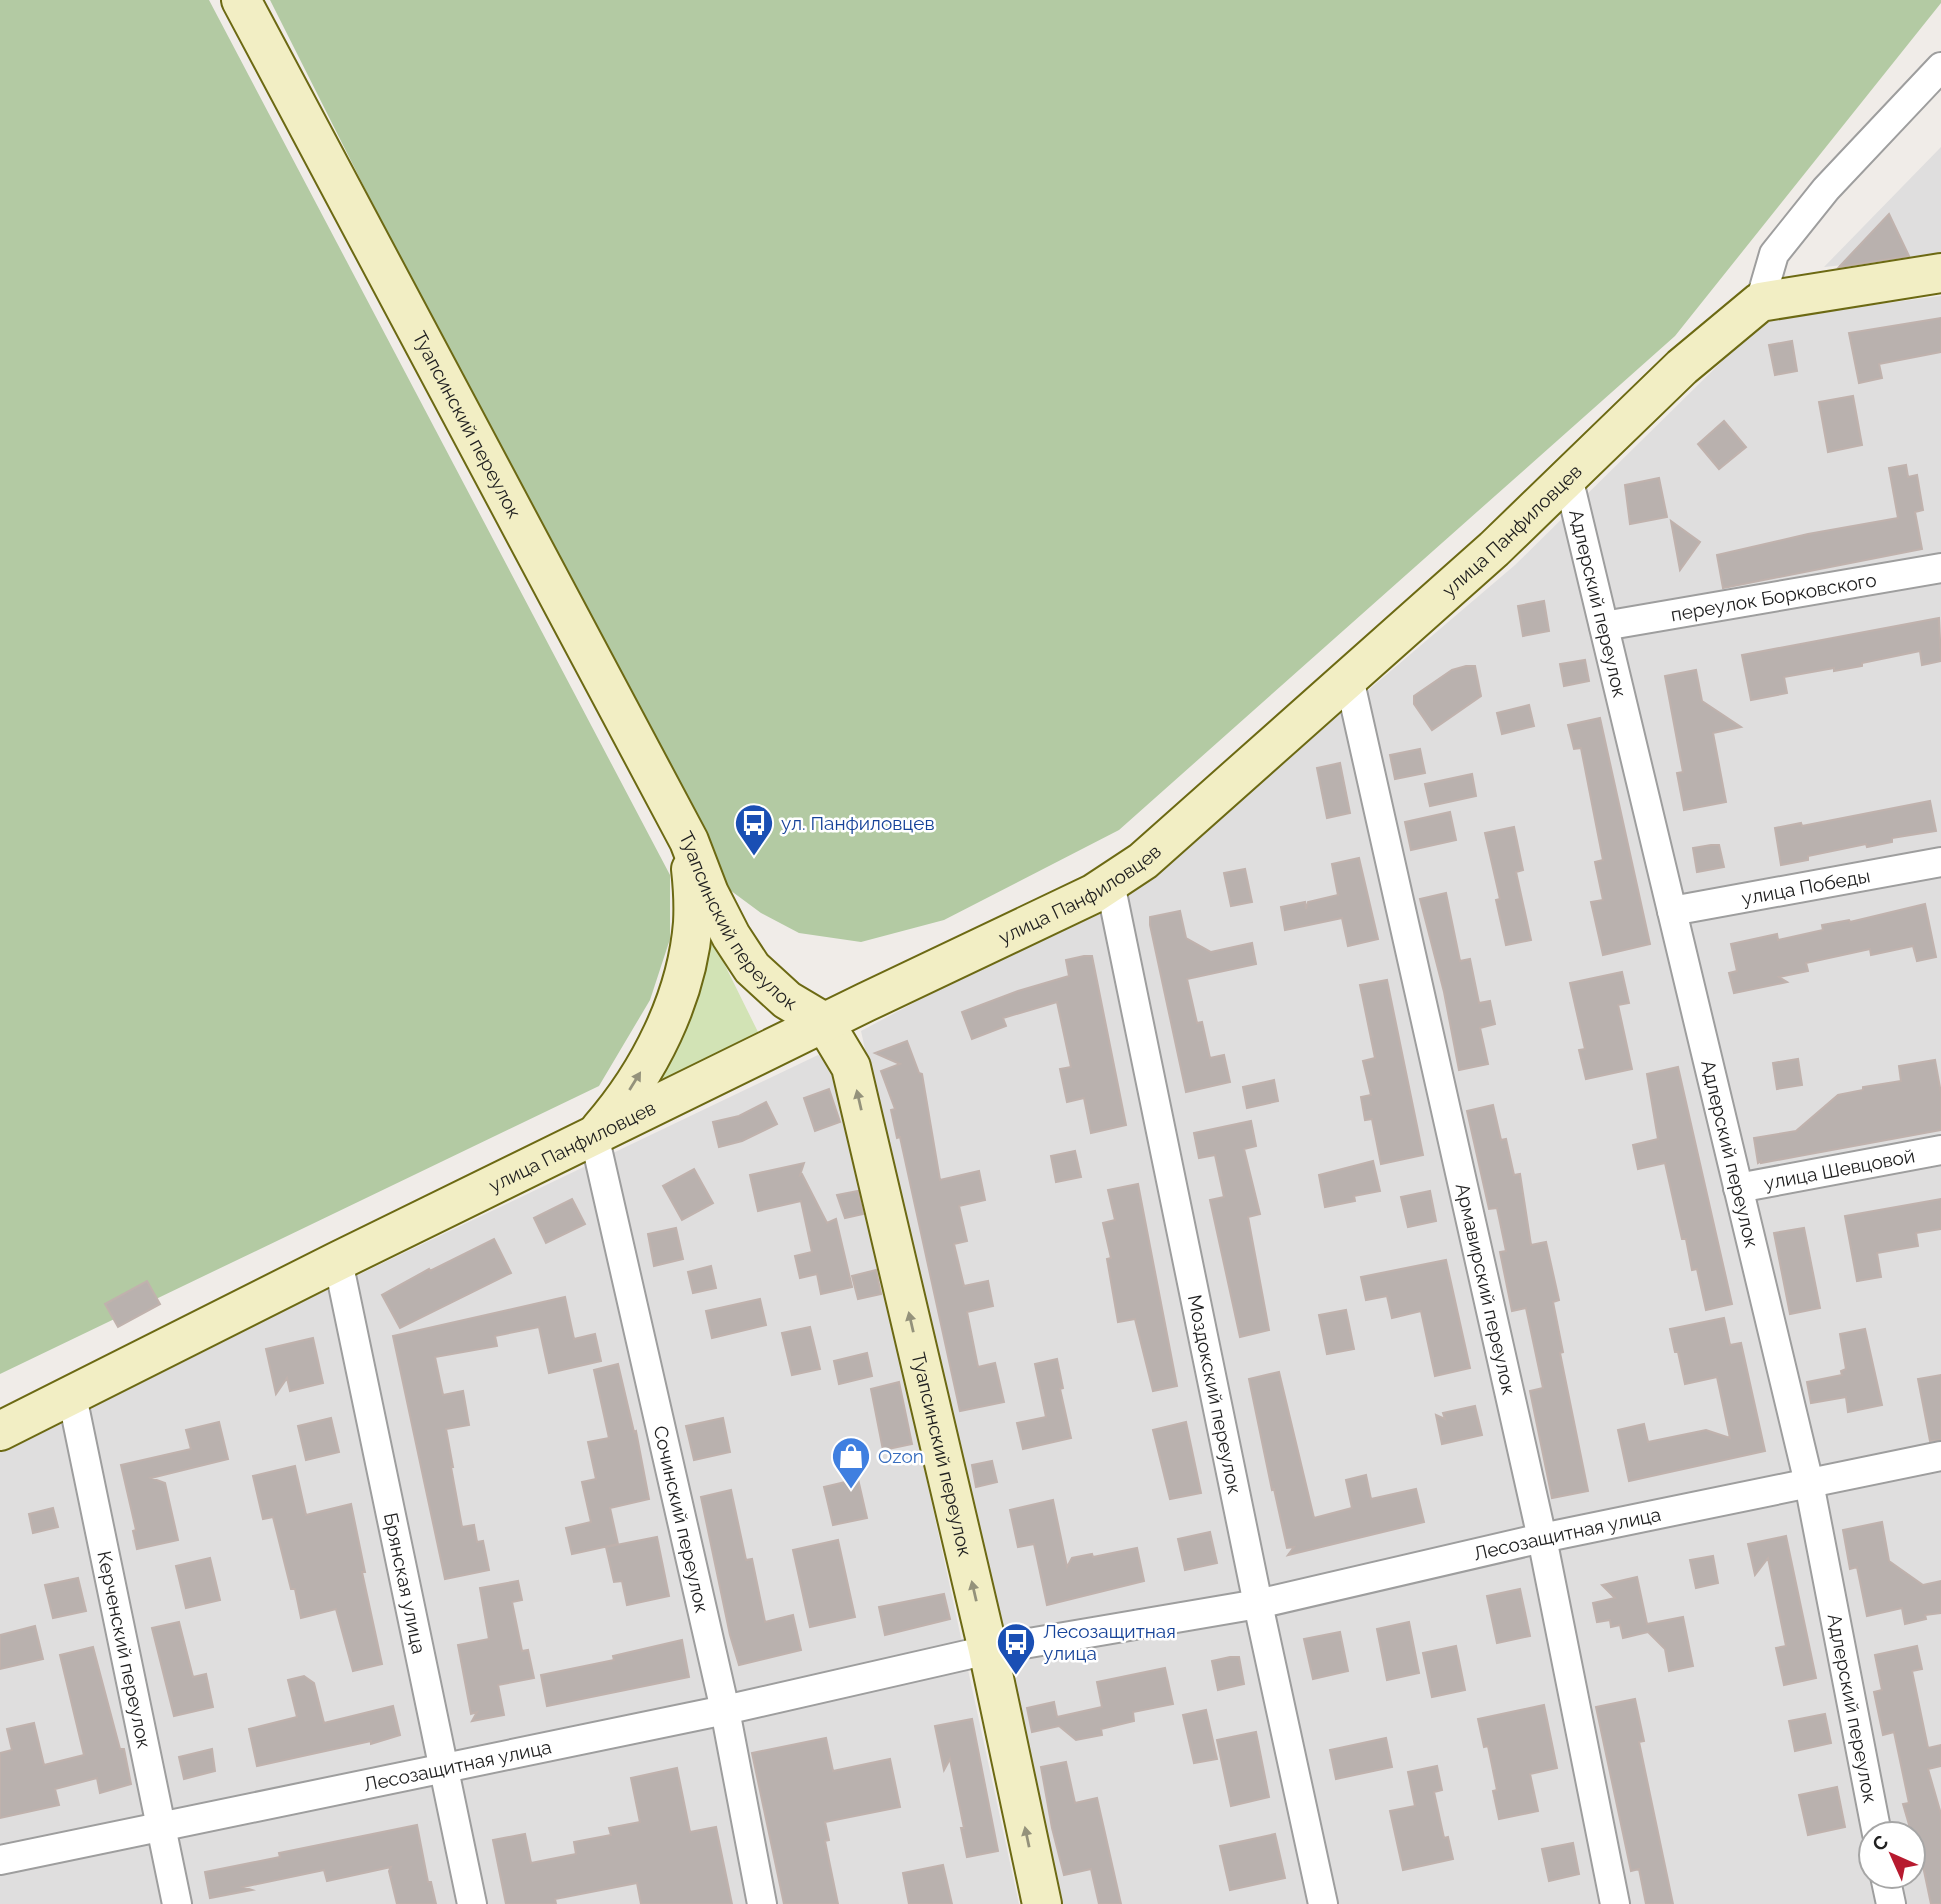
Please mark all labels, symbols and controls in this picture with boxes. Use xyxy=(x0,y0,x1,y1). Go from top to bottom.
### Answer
street label: Туапсинский переулок xyxy=(408,327,526,522)
street label: улица Панфиловцев xyxy=(1438,460,1586,601)
street label: Адлерский переулок xyxy=(1565,507,1631,700)
street label: переулок Борковского xyxy=(1669,568,1878,625)
bus stop icon: ул. Панфиловцев xyxy=(733,802,775,857)
place label: ул. Панфиловцев xyxy=(781,812,935,834)
street label: Туапсинский переулок xyxy=(675,828,801,1015)
street label: улица Панфиловцев xyxy=(995,840,1165,948)
street label: улица Победы xyxy=(1740,864,1872,909)
street label: Адлерский переулок xyxy=(1697,1058,1763,1250)
one-way arrow xyxy=(628,1071,641,1090)
one-way arrow xyxy=(853,1089,864,1111)
street label: улица Панфиловцев xyxy=(485,1096,659,1196)
street label: улица Шевцовой xyxy=(1762,1144,1917,1194)
street label: Армавирский переулок xyxy=(1452,1181,1520,1397)
street label: Моздокский переулок xyxy=(1184,1293,1246,1496)
one-way arrow xyxy=(905,1311,916,1333)
street label: Туапсинский переулок xyxy=(907,1350,977,1559)
street label: Сочинский переулок xyxy=(650,1423,714,1615)
shop icon: Ozon xyxy=(830,1435,872,1490)
place label: Ozon xyxy=(878,1445,924,1467)
street label: Лесозащитная улица xyxy=(1471,1503,1663,1565)
street label: Брянская улица xyxy=(380,1511,431,1656)
street label: Керченский переулок xyxy=(93,1549,156,1750)
one-way arrow xyxy=(968,1580,979,1602)
street label: Адлерский переулок xyxy=(1824,1612,1882,1805)
place label: Лесозащитная улица xyxy=(1043,1620,1176,1664)
bus stop icon: Лесозащитная улица xyxy=(995,1621,1037,1676)
street label: Лесозащитная улица xyxy=(361,1735,553,1796)
north arrow xyxy=(1857,1820,1927,1890)
one-way arrow xyxy=(1022,1826,1033,1848)
text: С xyxy=(1868,1831,1892,1855)

